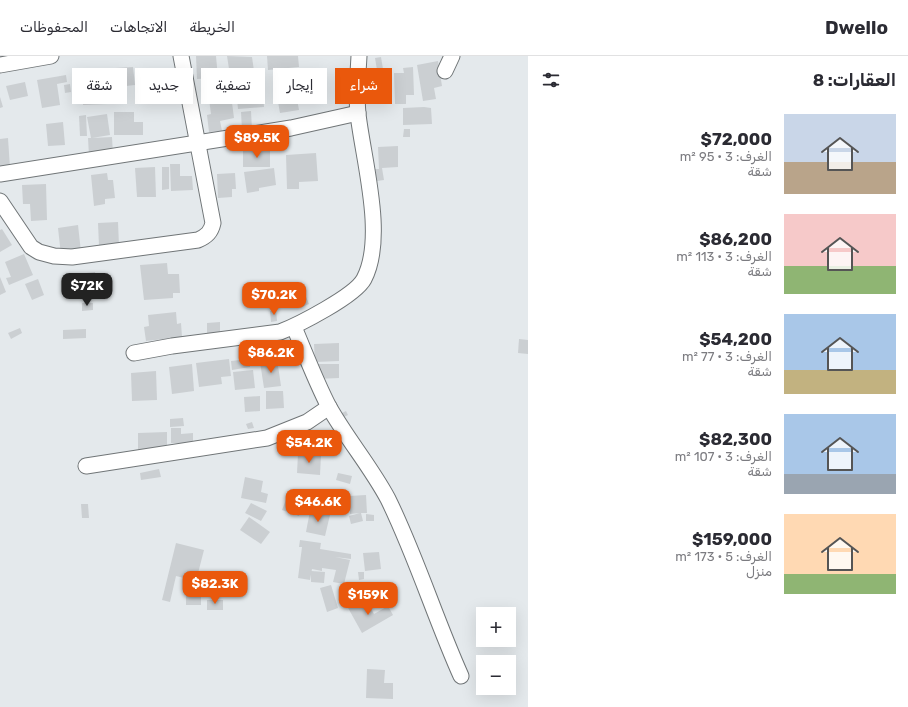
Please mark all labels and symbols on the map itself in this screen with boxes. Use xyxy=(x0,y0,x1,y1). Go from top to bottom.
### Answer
pin: $89.5K xyxy=(224,125,290,159)
pin: $72K xyxy=(63,273,111,307)
pin: $70.2K xyxy=(241,282,307,316)
pin: $86.2K xyxy=(238,340,304,374)
pin: $54.2K xyxy=(276,430,342,464)
pin: $46.6K xyxy=(285,489,351,523)
pin: $82.3K xyxy=(182,571,248,605)
pin: $159K xyxy=(340,582,396,616)

